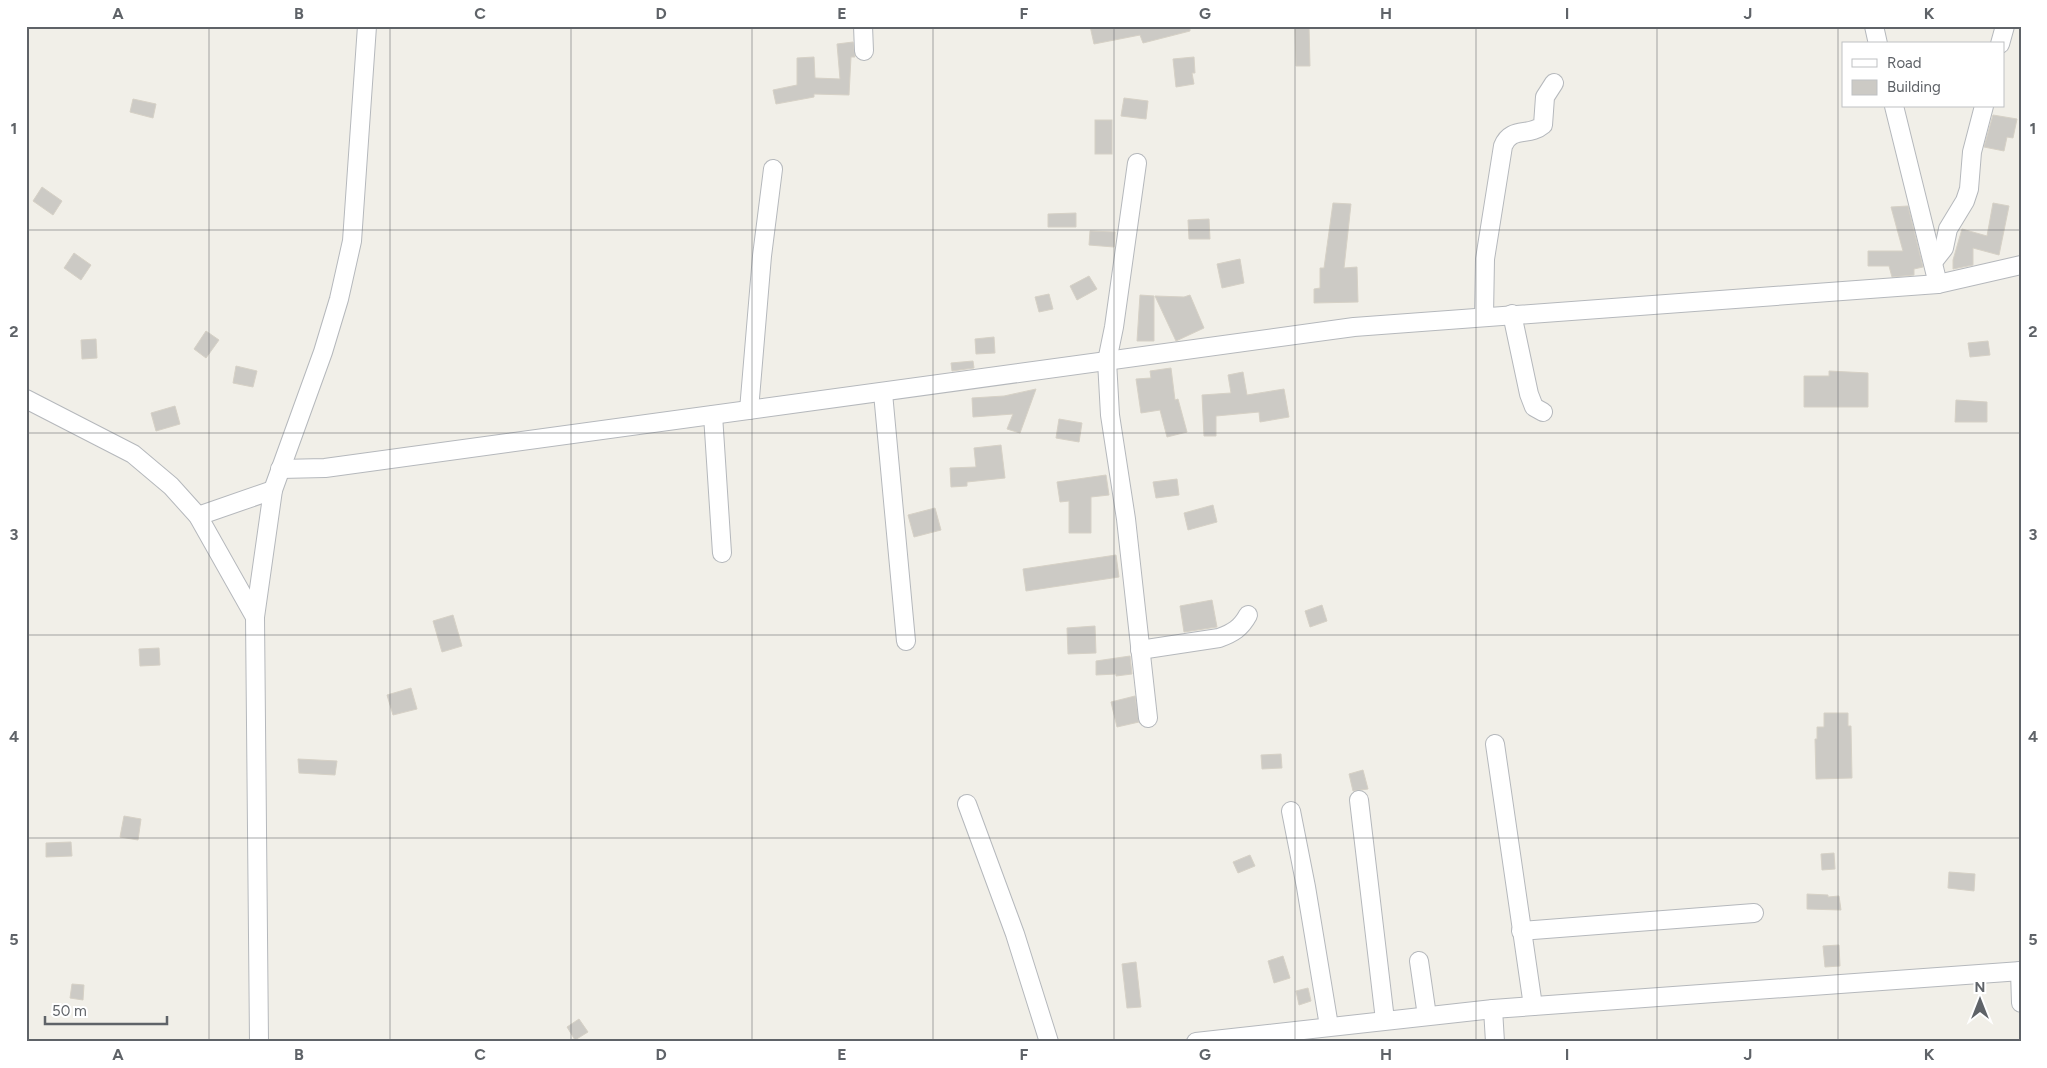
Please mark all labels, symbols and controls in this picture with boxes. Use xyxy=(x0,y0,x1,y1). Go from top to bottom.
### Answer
text: A xyxy=(112,4,124,23)
text: B xyxy=(294,4,304,23)
text: C xyxy=(474,4,486,23)
text: D xyxy=(655,4,667,23)
text: E xyxy=(837,4,847,23)
text: F xyxy=(1020,4,1029,23)
text: G xyxy=(1199,4,1211,23)
text: H xyxy=(1380,4,1392,23)
text: I xyxy=(1565,4,1569,23)
text: J xyxy=(1744,4,1752,23)
text: K xyxy=(1924,4,1935,23)
legend xyxy=(1842,42,2004,108)
text: Road xyxy=(1887,54,1922,72)
text: Building xyxy=(1887,78,1941,96)
text: 1 xyxy=(11,119,17,138)
text: 1 xyxy=(2030,119,2036,138)
text: 2 xyxy=(9,322,19,341)
text: 2 xyxy=(2028,322,2038,341)
text: 3 xyxy=(10,525,19,544)
text: 3 xyxy=(2029,525,2038,544)
text: 4 xyxy=(9,727,19,746)
text: 4 xyxy=(2028,727,2038,746)
text: 5 xyxy=(9,930,19,949)
text: 5 xyxy=(2028,930,2038,949)
north arrow xyxy=(1954,976,2004,1026)
text: N xyxy=(1975,979,1985,996)
scale bar xyxy=(45,993,168,1025)
text: 50 m xyxy=(52,1002,87,1020)
text: A xyxy=(112,1045,124,1064)
text: B xyxy=(294,1045,304,1064)
text: C xyxy=(474,1045,486,1064)
text: D xyxy=(655,1045,667,1064)
text: E xyxy=(837,1045,847,1064)
text: F xyxy=(1020,1045,1029,1064)
text: G xyxy=(1199,1045,1211,1064)
text: H xyxy=(1380,1045,1392,1064)
text: I xyxy=(1565,1045,1569,1064)
text: J xyxy=(1744,1045,1752,1064)
text: K xyxy=(1924,1045,1935,1064)

